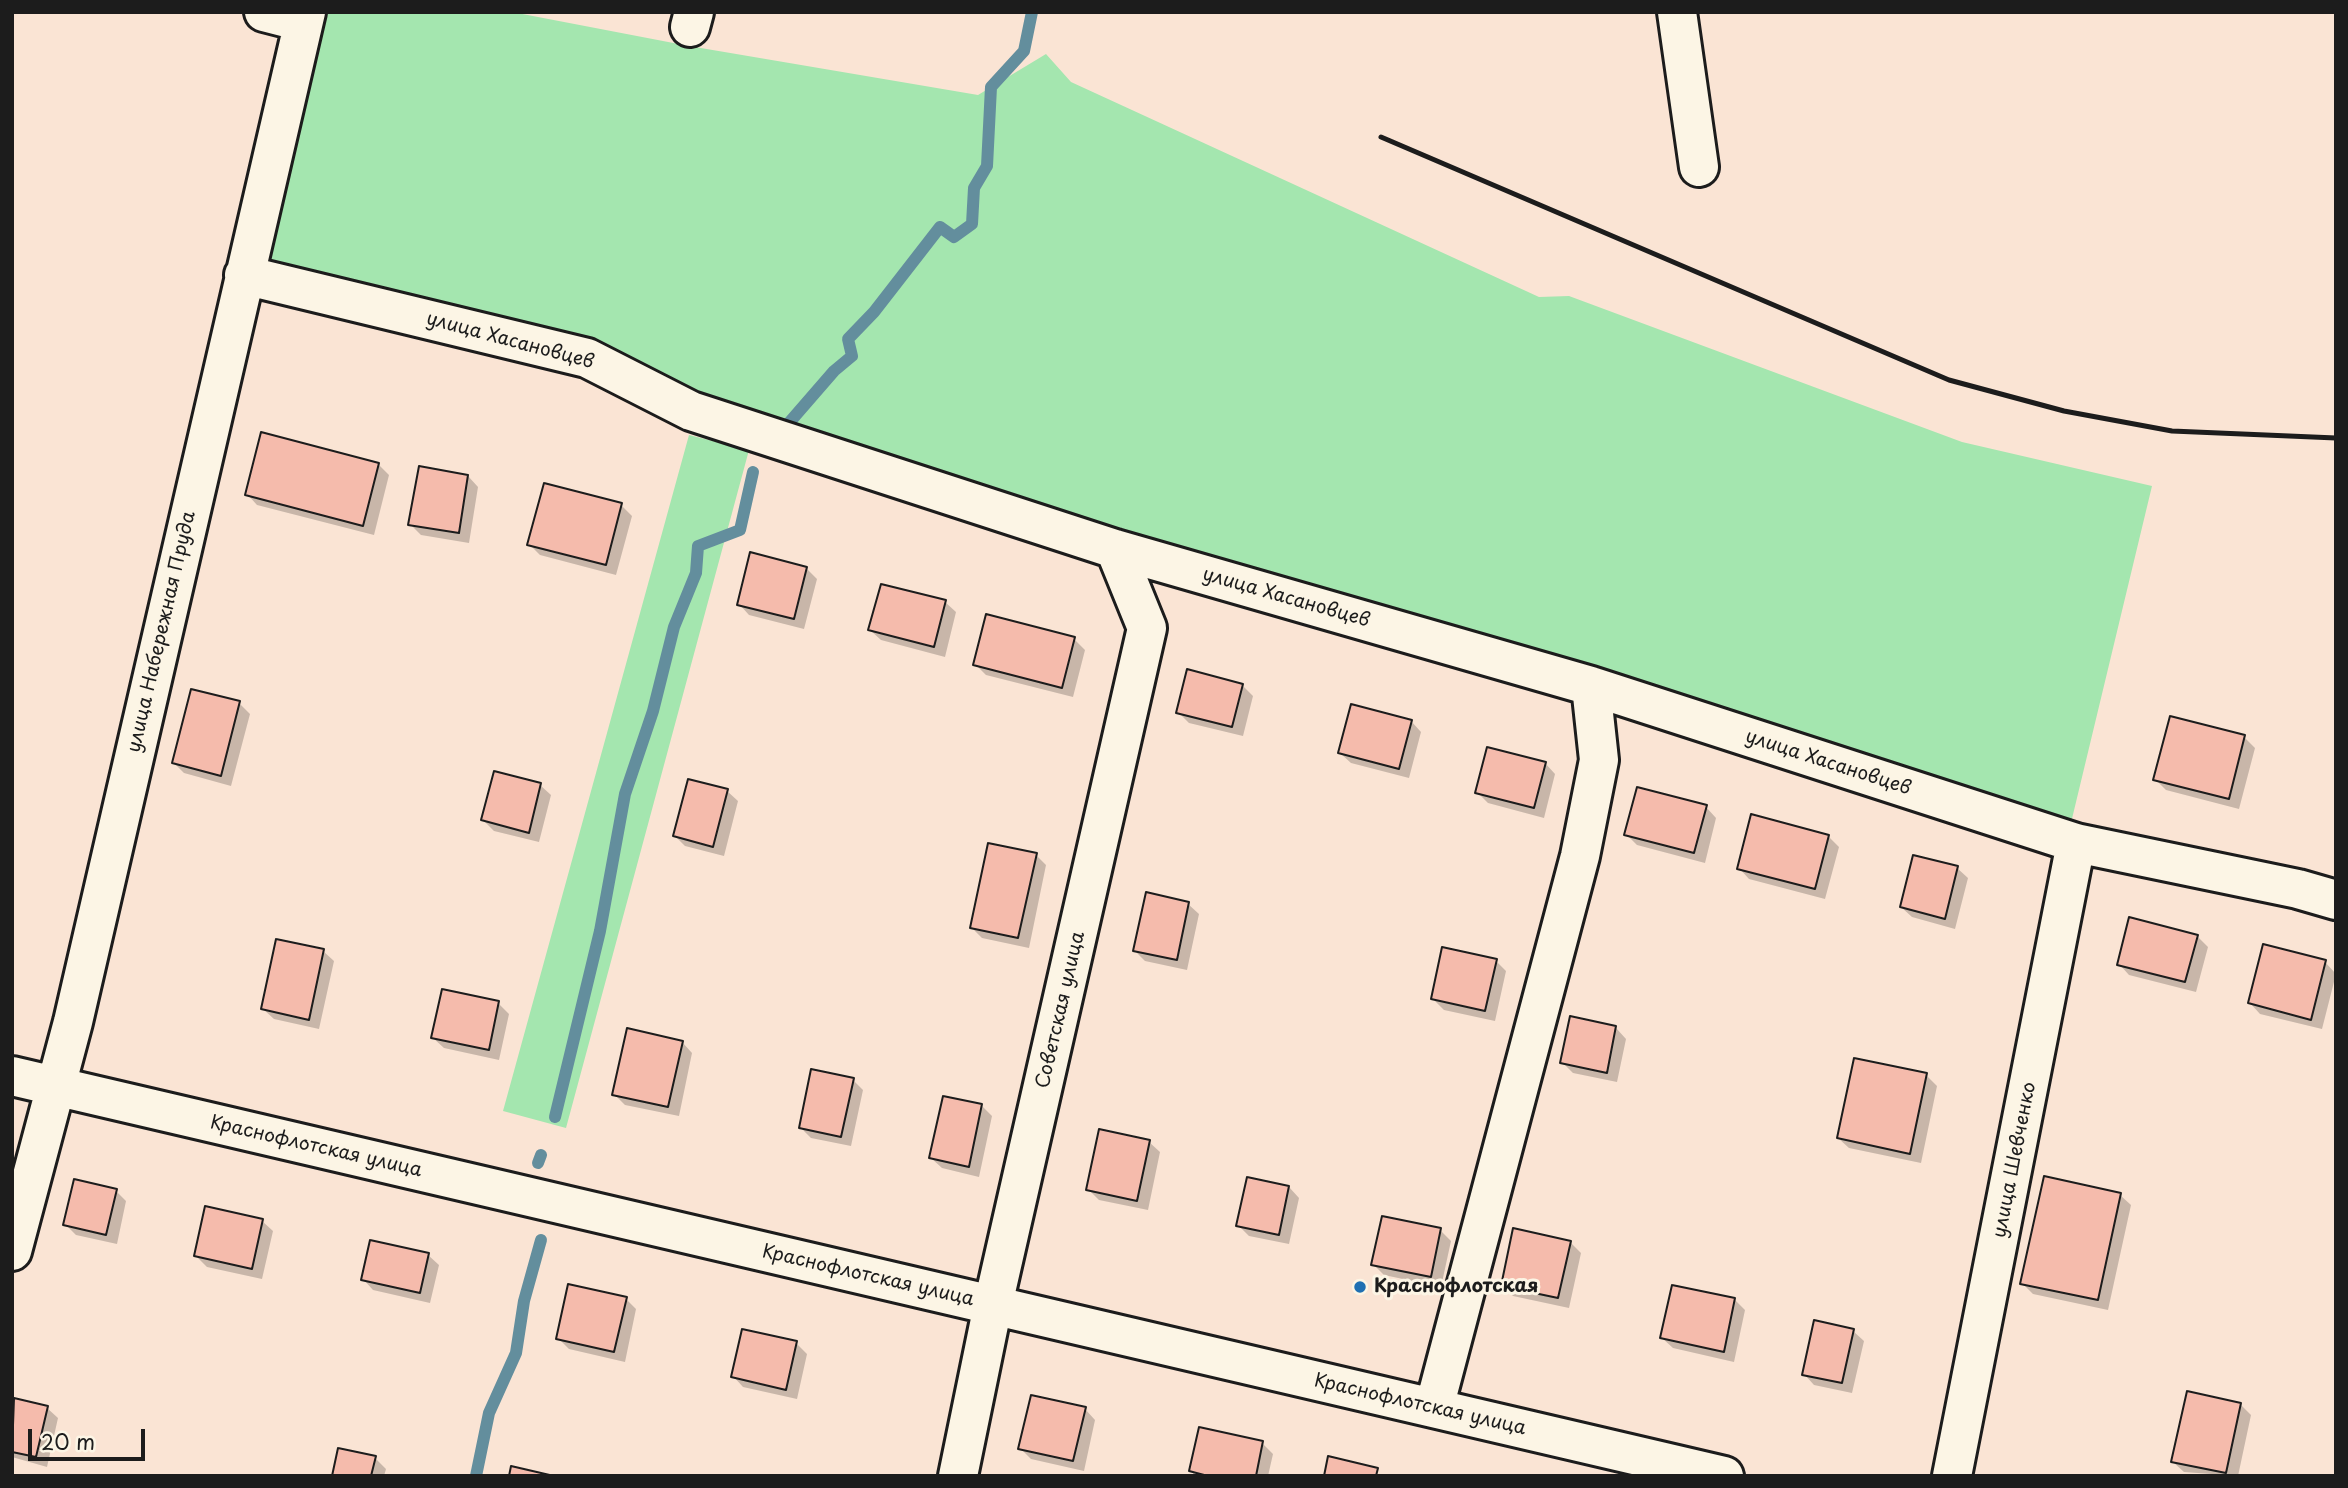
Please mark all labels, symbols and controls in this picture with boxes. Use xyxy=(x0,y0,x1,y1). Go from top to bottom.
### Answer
street label: улица Хасановцев xyxy=(424,308,596,374)
street label: улица Набережная Пруда xyxy=(123,509,201,755)
street label: улица Хасановцев xyxy=(1200,563,1372,633)
street label: улица Хасановцев xyxy=(1742,725,1914,801)
street label: Советская улица xyxy=(1032,929,1090,1091)
street label: улица Шевченко xyxy=(1989,1080,2041,1240)
street label: Краснофлотская улица xyxy=(208,1112,424,1182)
street label: Краснофлотская улица xyxy=(760,1241,976,1311)
place label: Краснофлотская xyxy=(1374,1276,1538,1298)
marker: Краснофлотская xyxy=(1352,1279,1368,1295)
street label: Краснофлотская улица xyxy=(1312,1370,1528,1440)
scale bar xyxy=(32,1414,149,1458)
text: 20 m xyxy=(41,1425,95,1457)

